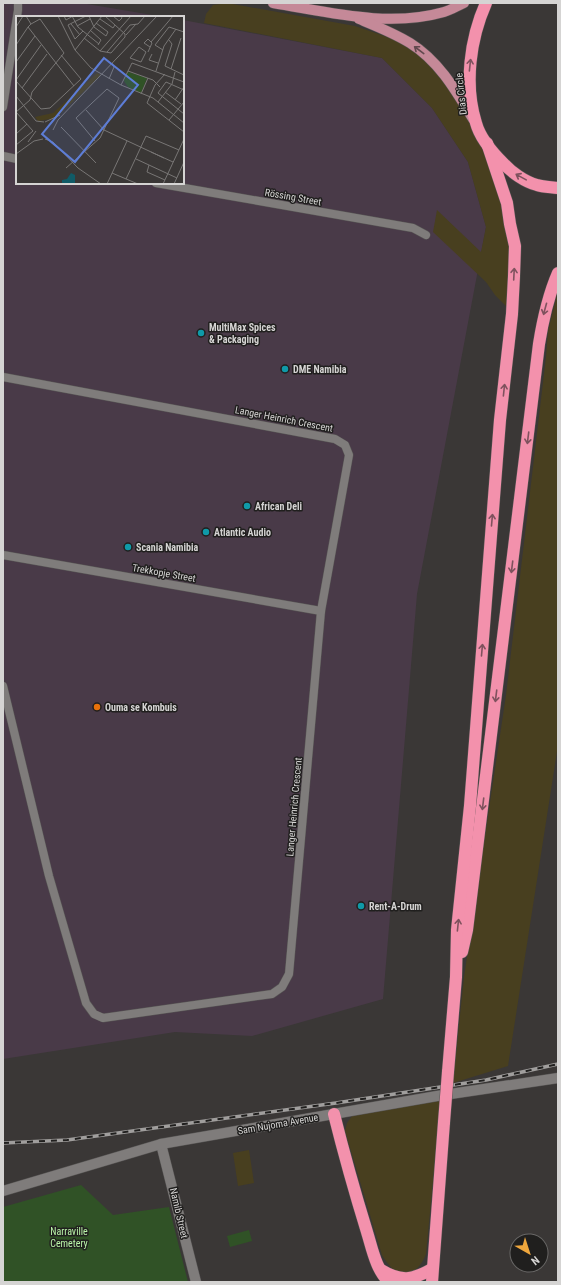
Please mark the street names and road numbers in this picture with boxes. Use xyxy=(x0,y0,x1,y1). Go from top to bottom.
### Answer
street label: Dias Circle xyxy=(453,72,469,116)
street label: Rössing Street xyxy=(264,187,322,207)
street label: Langer Heinrich Crescent xyxy=(234,404,334,434)
street label: Trekkopje Street xyxy=(131,562,197,584)
street label: Langer Heinrich Crescent xyxy=(284,757,304,857)
street label: Sam Nujoma Avenue xyxy=(237,1111,319,1136)
street label: Namib Street xyxy=(168,1187,190,1239)

